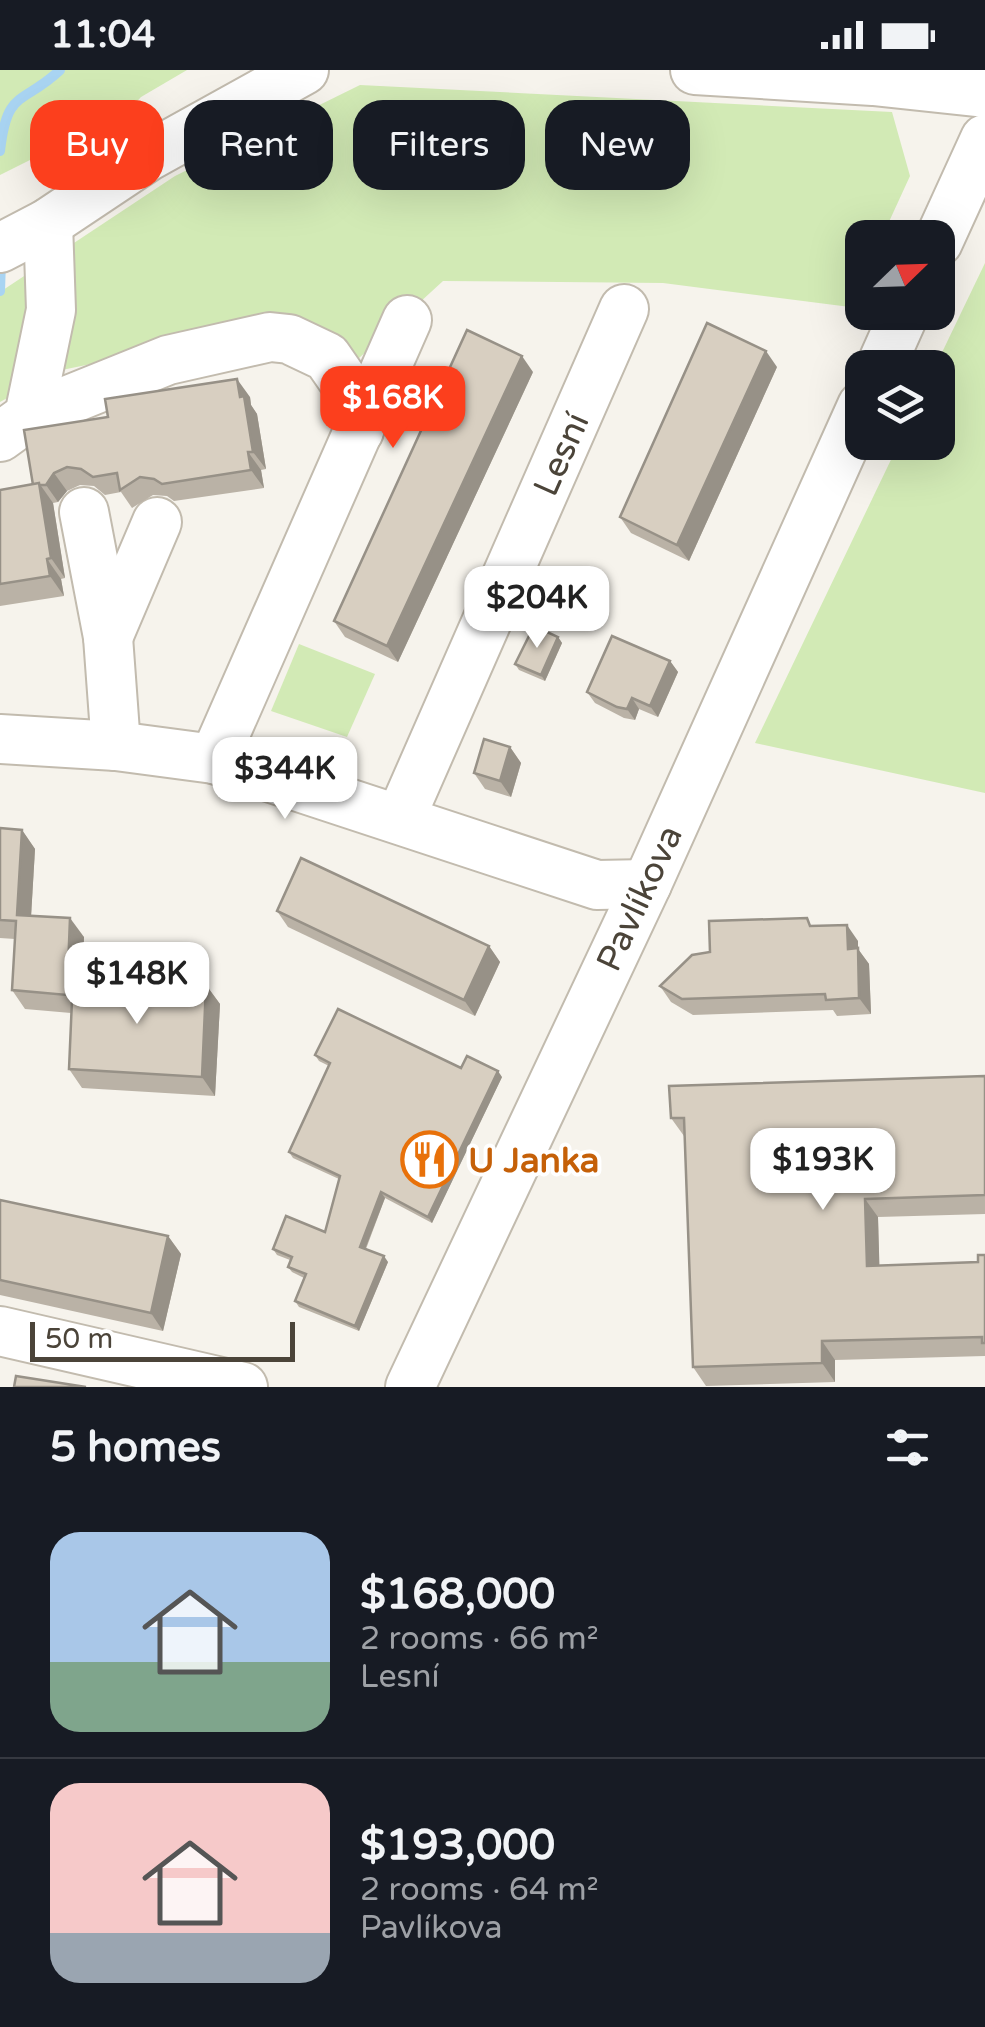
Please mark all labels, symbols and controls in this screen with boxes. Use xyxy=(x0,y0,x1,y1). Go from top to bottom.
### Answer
text: 11:04 xyxy=(50,12,155,58)
chip: Buy xyxy=(30,100,164,190)
chip: Rent xyxy=(184,100,333,190)
chip: Filters xyxy=(353,100,525,190)
chip: New xyxy=(545,100,690,190)
north arrow xyxy=(845,220,955,330)
map controls xyxy=(845,220,955,460)
button: layers xyxy=(845,350,955,460)
pin: $168K xyxy=(323,366,463,451)
text: $168K xyxy=(342,379,444,417)
street label: Lesní xyxy=(525,406,599,503)
pin: $204K xyxy=(467,566,607,651)
text: $204K xyxy=(486,579,588,617)
pin: $344K xyxy=(215,737,355,822)
text: $344K xyxy=(234,750,336,788)
street label: Pavlíkova xyxy=(588,819,692,978)
pin: $148K xyxy=(67,942,207,1027)
text: $148K xyxy=(86,955,188,993)
pin: $193K xyxy=(753,1128,893,1213)
restaurant icon: U Janka xyxy=(399,1130,459,1190)
place label: U Janka xyxy=(468,1140,599,1182)
text: $193K xyxy=(772,1141,874,1179)
scale bar xyxy=(30,1317,295,1362)
text: 50 m xyxy=(45,1322,113,1356)
icon: filters xyxy=(880,1420,935,1475)
text: 5 homes xyxy=(50,1422,221,1473)
text: $168,000 xyxy=(360,1569,555,1620)
icon: home xyxy=(130,1572,250,1692)
text: 2 rooms · 66 m² xyxy=(360,1620,599,1658)
text: Lesní xyxy=(360,1658,439,1696)
text: $193,000 xyxy=(360,1820,555,1871)
icon: home xyxy=(130,1823,250,1943)
text: 2 rooms · 64 m² xyxy=(360,1871,599,1909)
text: Pavlíkova xyxy=(360,1909,502,1947)

